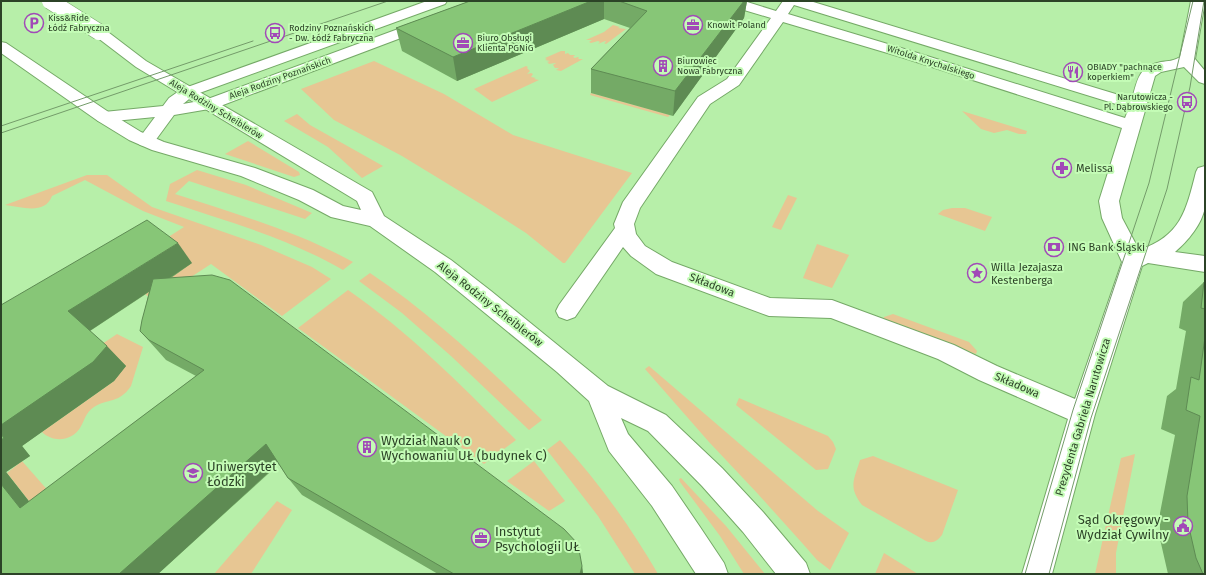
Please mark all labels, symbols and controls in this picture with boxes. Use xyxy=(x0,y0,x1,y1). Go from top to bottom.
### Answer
parking icon: Kiss&Ride Łódź Fabryczna xyxy=(23,12,45,34)
place label: Kiss&Ride Łódź Fabryczna xyxy=(48,13,110,33)
office icon: Knowit Poland xyxy=(682,14,704,36)
place label: Knowit Poland xyxy=(707,20,766,30)
bus stop icon: Rodziny Poznańskich - Dw. Łódź Fabryczna xyxy=(264,22,286,44)
place label: Rodziny Poznańskich - Dw. Łódź Fabryczna xyxy=(289,23,374,43)
office icon: Biuro Obsługi Klienta PGNiG xyxy=(452,32,474,54)
place label: Biuro Obsługi Klienta PGNiG xyxy=(477,33,534,53)
street label: Witolda Knychalskiego xyxy=(886,43,976,81)
street label: Aleja Rodziny Poznańskich xyxy=(228,55,332,101)
building icon: Biurowiec Nowa Fabryczna xyxy=(652,55,674,77)
place label: Biurowiec Nowa Fabryczna xyxy=(677,56,743,76)
restaurant icon: OBIADY "pachnące koperkiem" xyxy=(1062,61,1084,83)
place label: OBIADY "pachnące koperkiem" xyxy=(1087,62,1162,82)
street label: Aleja Rodziny Scheiblerów xyxy=(168,77,265,141)
bus stop icon: Narutowicza - Pl. Dąbrowskiego xyxy=(1176,91,1198,113)
place label: Narutowicza - Pl. Dąbrowskiego xyxy=(1104,92,1173,112)
pharmacy icon: Melissa xyxy=(1051,157,1073,179)
place label: Melissa xyxy=(1076,162,1113,175)
bank icon: ING Bank Śląski xyxy=(1043,236,1065,258)
place label: ING Bank Śląski xyxy=(1068,240,1145,254)
street label: Aleja Rodziny Scheiblerów xyxy=(435,259,545,349)
place label: Willa Jezajasza Kestenberga xyxy=(991,261,1063,287)
place icon: Willa Jezajasza Kestenberga xyxy=(966,262,988,284)
street label: Składowa xyxy=(687,270,737,300)
street label: Prezydenta Gabriela Narutowicza xyxy=(1053,337,1113,497)
street label: Składowa xyxy=(993,370,1041,400)
place label: Wydział Nauk o Wychowaniu UŁ (budynek C) xyxy=(381,433,547,463)
building icon: Wydział Nauk o Wychowaniu UŁ (budynek C) xyxy=(356,436,378,458)
place label: Uniwersytet Łódzki xyxy=(207,459,277,489)
school or university icon: Uniwersytet Łódzki xyxy=(182,462,204,484)
place label: Sąd Okręgowy - Wydział Cywilny xyxy=(1077,512,1170,542)
public building icon: Sąd Okręgowy - Wydział Cywilny xyxy=(1172,515,1194,537)
place label: Instytut Psychologii UŁ xyxy=(495,524,580,554)
office icon: Instytut Psychologii UŁ xyxy=(470,527,492,549)

